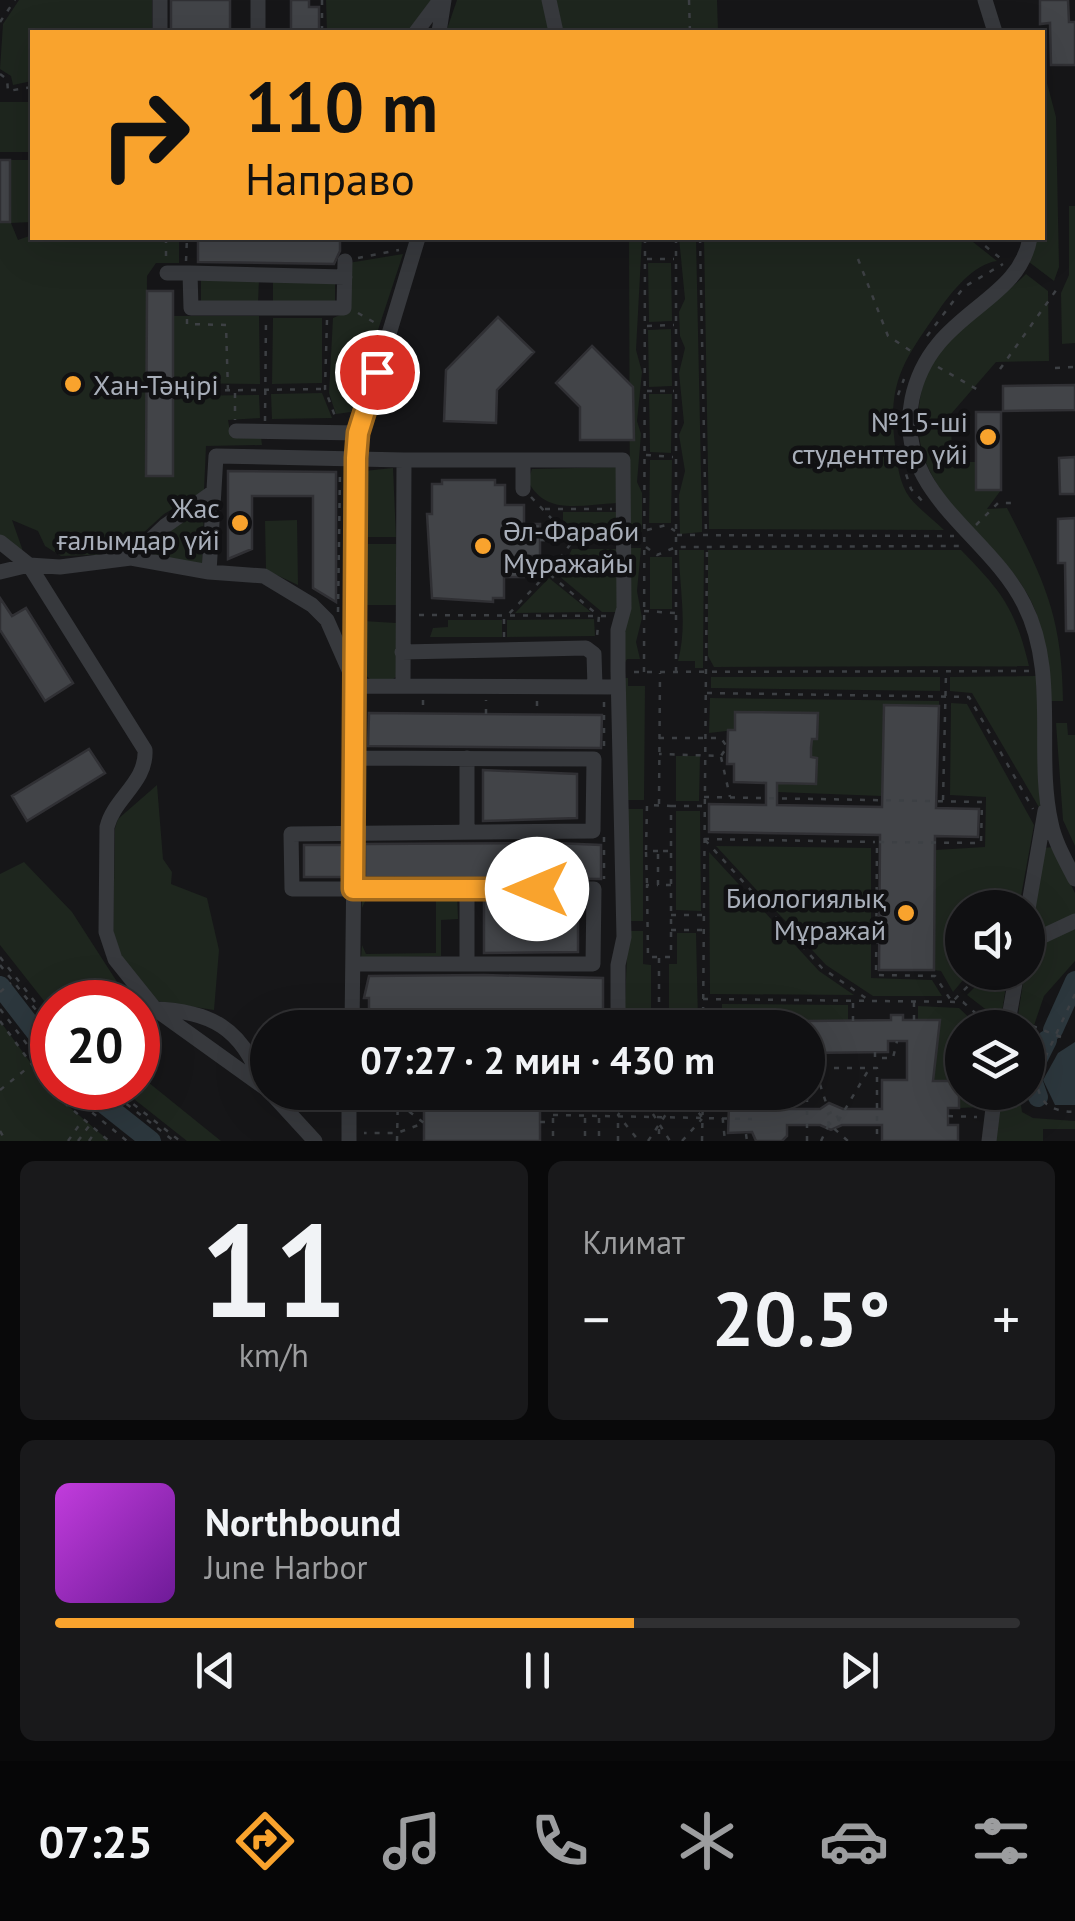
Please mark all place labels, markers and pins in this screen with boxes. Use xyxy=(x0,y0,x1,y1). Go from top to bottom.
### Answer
pin xyxy=(335,330,420,415)
place label: Хан-Тәңірі xyxy=(93,366,219,403)
marker: Хан-Тәңірі xyxy=(62,373,84,395)
place label: №15-ші студенттер үйі xyxy=(791,403,968,472)
marker: №15-ші студенттер үйі xyxy=(977,426,999,448)
place label: Жас ғалымдар үйі xyxy=(57,489,220,558)
marker: Жас ғалымдар үйі xyxy=(229,512,251,534)
place label: Әл-Фараби Мұражайы xyxy=(503,512,639,581)
marker: Әл-Фараби Мұражайы xyxy=(472,535,494,557)
place label: Биологиялық Мұражай xyxy=(726,879,886,948)
marker: Биологиялық Мұражай xyxy=(895,902,917,924)

